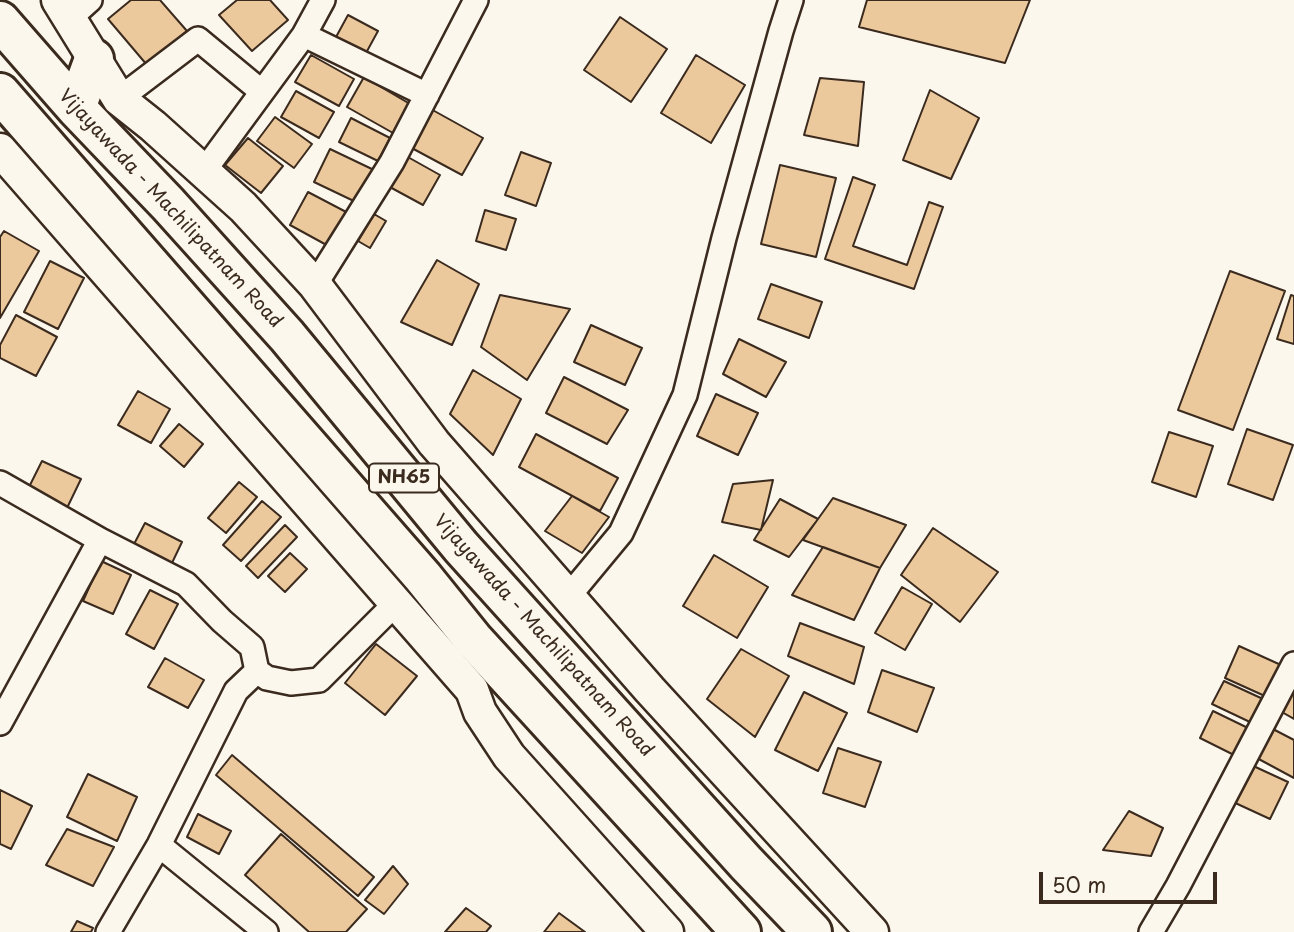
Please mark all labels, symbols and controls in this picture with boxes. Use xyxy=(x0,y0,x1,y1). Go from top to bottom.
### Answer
street label: Vijayawada - Machilipatnam Road xyxy=(53,85,287,333)
road number: NH65 xyxy=(369,464,439,492)
street label: Vijayawada - Machilipatnam Road xyxy=(428,510,658,762)
scale bar xyxy=(1042,858,1220,902)
text: 50 m xyxy=(1052,868,1106,900)

